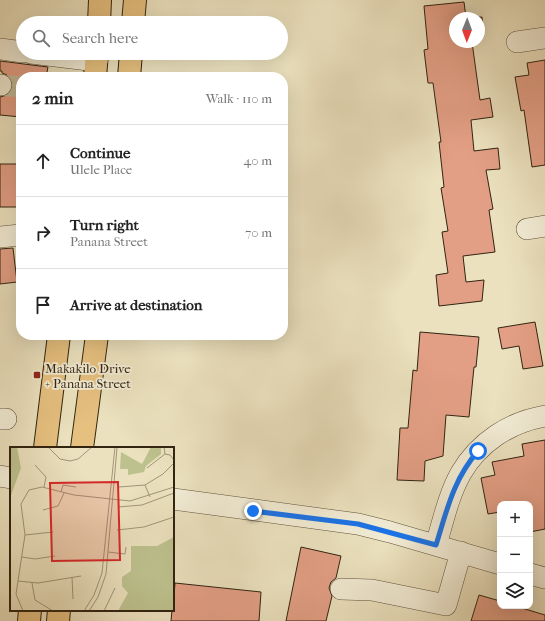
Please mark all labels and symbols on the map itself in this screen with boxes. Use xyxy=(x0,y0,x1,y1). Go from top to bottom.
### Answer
north arrow xyxy=(449,12,485,48)
place label: Makakilo Drive + Panana Street xyxy=(45,361,131,391)
marker: Makakilo Drive + Panana Street xyxy=(32,370,42,380)
route start xyxy=(469,442,487,460)
inset map xyxy=(10,447,174,611)
route end xyxy=(244,502,262,520)

